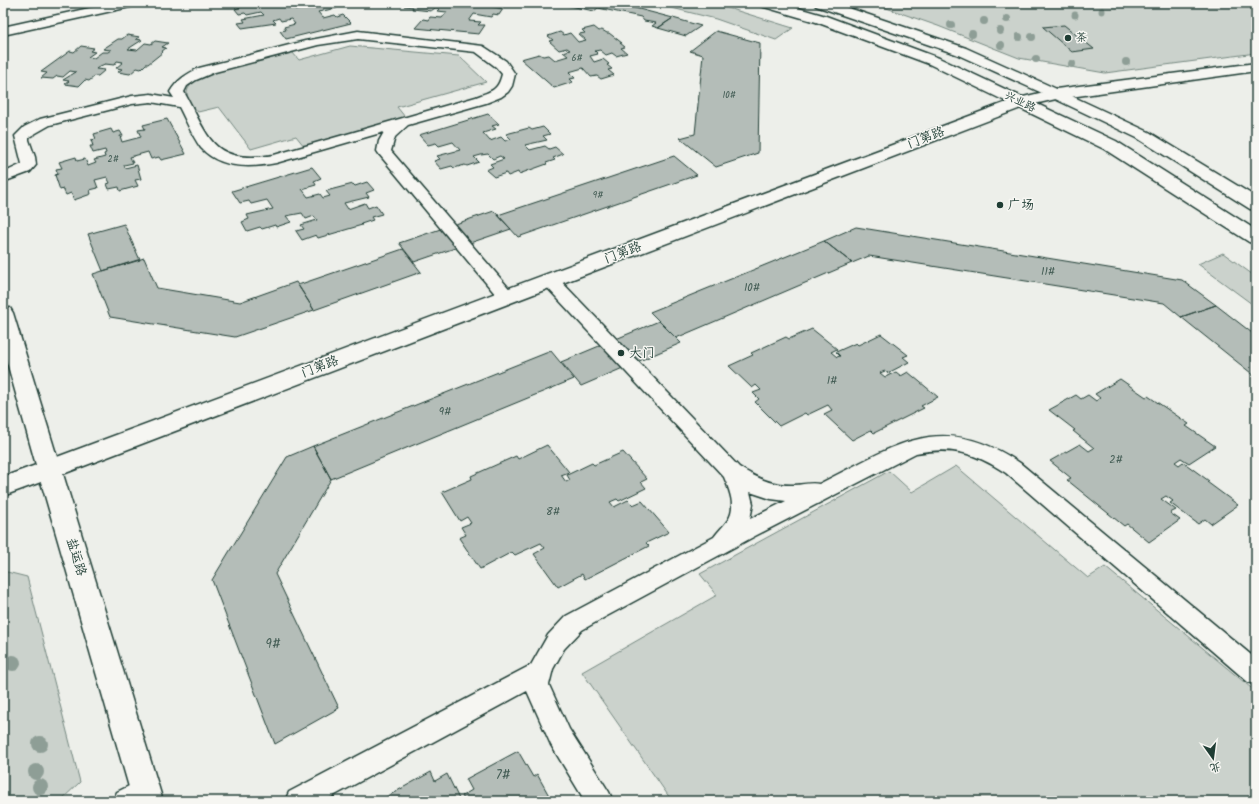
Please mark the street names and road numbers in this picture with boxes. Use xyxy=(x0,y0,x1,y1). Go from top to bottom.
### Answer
street label: 兴业路 xyxy=(1001,87,1039,117)
street label: 门第路 xyxy=(904,121,948,155)
street label: 门第路 xyxy=(601,236,645,270)
street label: 门第路 xyxy=(298,350,342,384)
street label: 盐运路 xyxy=(60,535,92,579)

